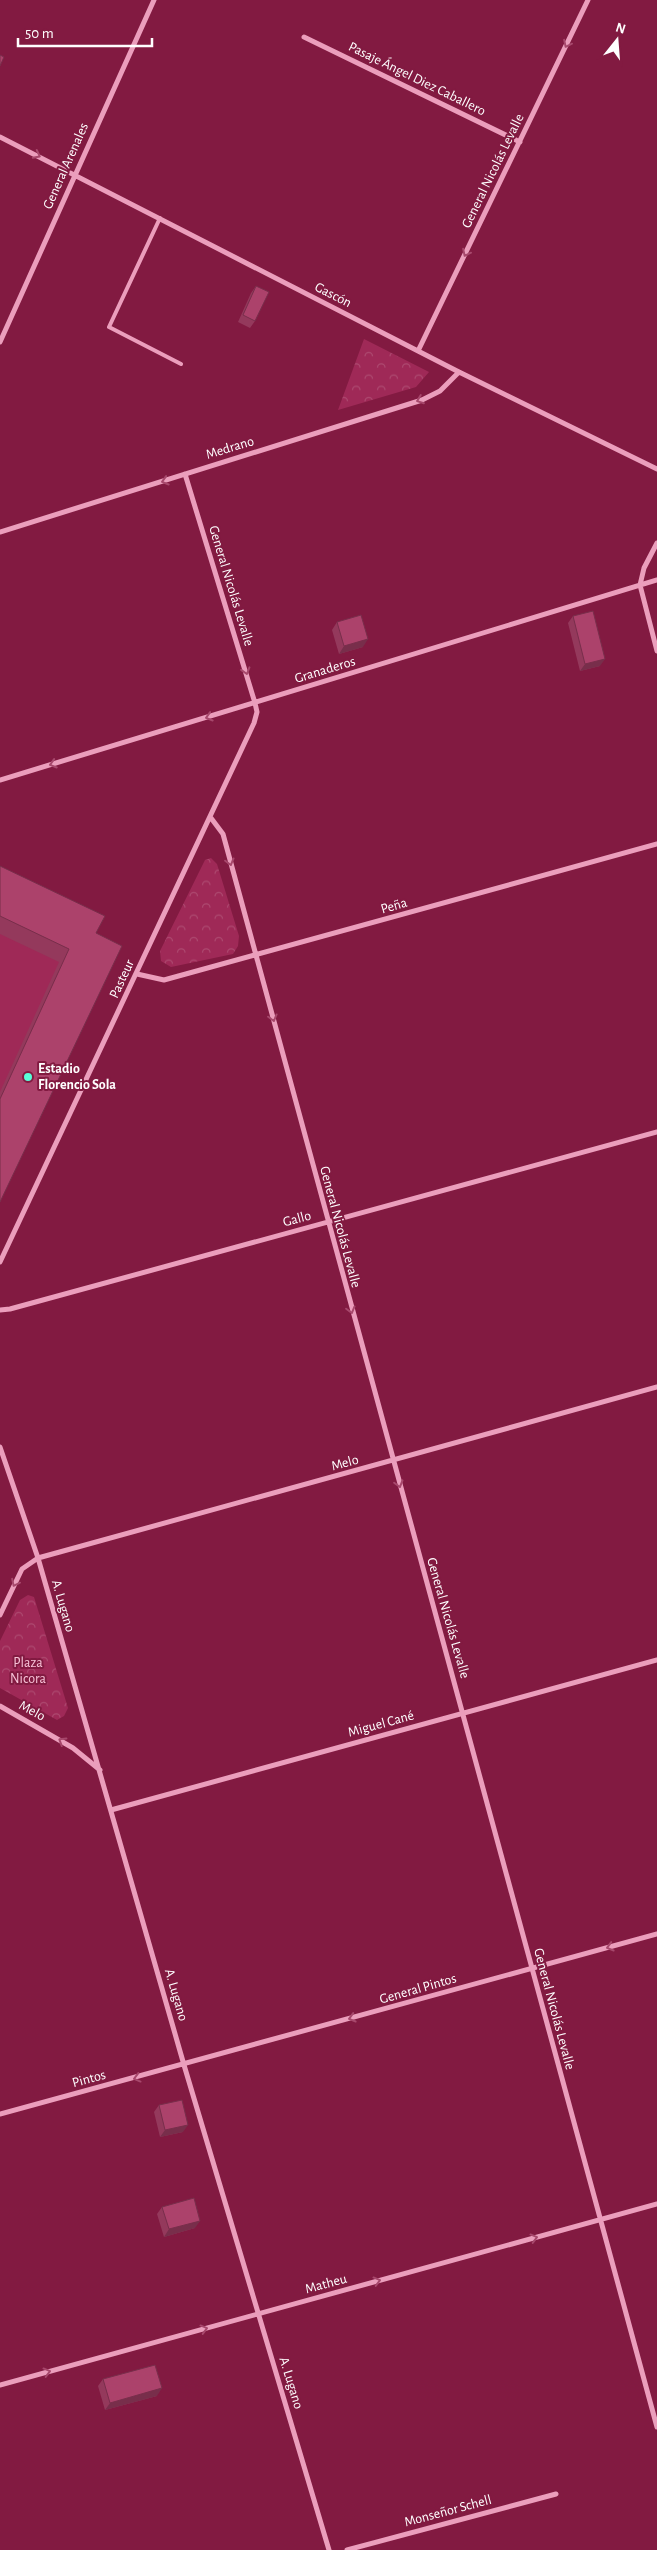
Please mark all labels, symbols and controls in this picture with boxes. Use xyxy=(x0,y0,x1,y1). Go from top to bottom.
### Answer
scale bar xyxy=(18,15,151,47)
north arrow xyxy=(592,15,642,65)
text: N xyxy=(614,20,627,37)
text: 50 m xyxy=(25,26,54,41)
street label: Pasaje Ángel Diez Caballero xyxy=(346,37,489,118)
one-way arrow xyxy=(563,39,573,48)
street label: General Nicolás Levalle xyxy=(459,112,527,230)
street label: General Arenales xyxy=(41,121,91,211)
one-way arrow xyxy=(32,149,41,160)
one-way arrow xyxy=(462,248,472,257)
street label: Gascón xyxy=(312,280,354,310)
one-way arrow xyxy=(416,394,425,405)
street label: Medrano xyxy=(204,434,256,462)
one-way arrow xyxy=(161,475,170,485)
street label: General Nicolás Levalle xyxy=(206,524,256,648)
street label: Granaderos xyxy=(293,654,357,686)
one-way arrow xyxy=(240,667,250,675)
one-way arrow xyxy=(205,712,213,722)
one-way arrow xyxy=(49,759,58,769)
one-way arrow xyxy=(225,857,235,865)
street label: Peña xyxy=(379,895,409,916)
street label: Pasteur xyxy=(107,957,137,1000)
one-way arrow xyxy=(267,1014,277,1022)
place label: Estadio Florencio Sola xyxy=(38,1062,116,1092)
marker: Estadio Florencio Sola xyxy=(22,1071,34,1083)
street label: General Nicolás Levalle xyxy=(317,1165,363,1289)
street label: Gallo xyxy=(281,1209,313,1229)
one-way arrow xyxy=(346,1306,356,1314)
street label: Melo xyxy=(330,1453,360,1473)
one-way arrow xyxy=(393,1480,403,1488)
street label: General Nicolás Levalle xyxy=(424,1556,472,1680)
one-way arrow xyxy=(11,1578,21,1587)
street label: A. Lugano xyxy=(49,1578,77,1634)
park label: Plaza Nicora xyxy=(10,1656,46,1686)
street label: Melo xyxy=(17,1698,48,1724)
street label: Miguel Cané xyxy=(346,1708,416,1740)
one-way arrow xyxy=(58,1738,68,1747)
one-way arrow xyxy=(606,1941,614,1952)
street label: General Nicolás Levalle xyxy=(531,1947,577,2071)
street label: A. Lugano xyxy=(162,1967,190,2023)
street label: General Pintos xyxy=(378,1971,458,2007)
one-way arrow xyxy=(349,2013,357,2023)
street label: Pintos xyxy=(71,2068,107,2090)
one-way arrow xyxy=(134,2072,142,2082)
one-way arrow xyxy=(529,2233,538,2244)
street label: Matheu xyxy=(304,2272,348,2296)
one-way arrow xyxy=(373,2276,382,2287)
one-way arrow xyxy=(199,2324,208,2335)
street label: A. Lugano xyxy=(276,2355,306,2411)
one-way arrow xyxy=(42,2368,51,2378)
street label: Monseñor Schell xyxy=(403,2493,493,2529)

